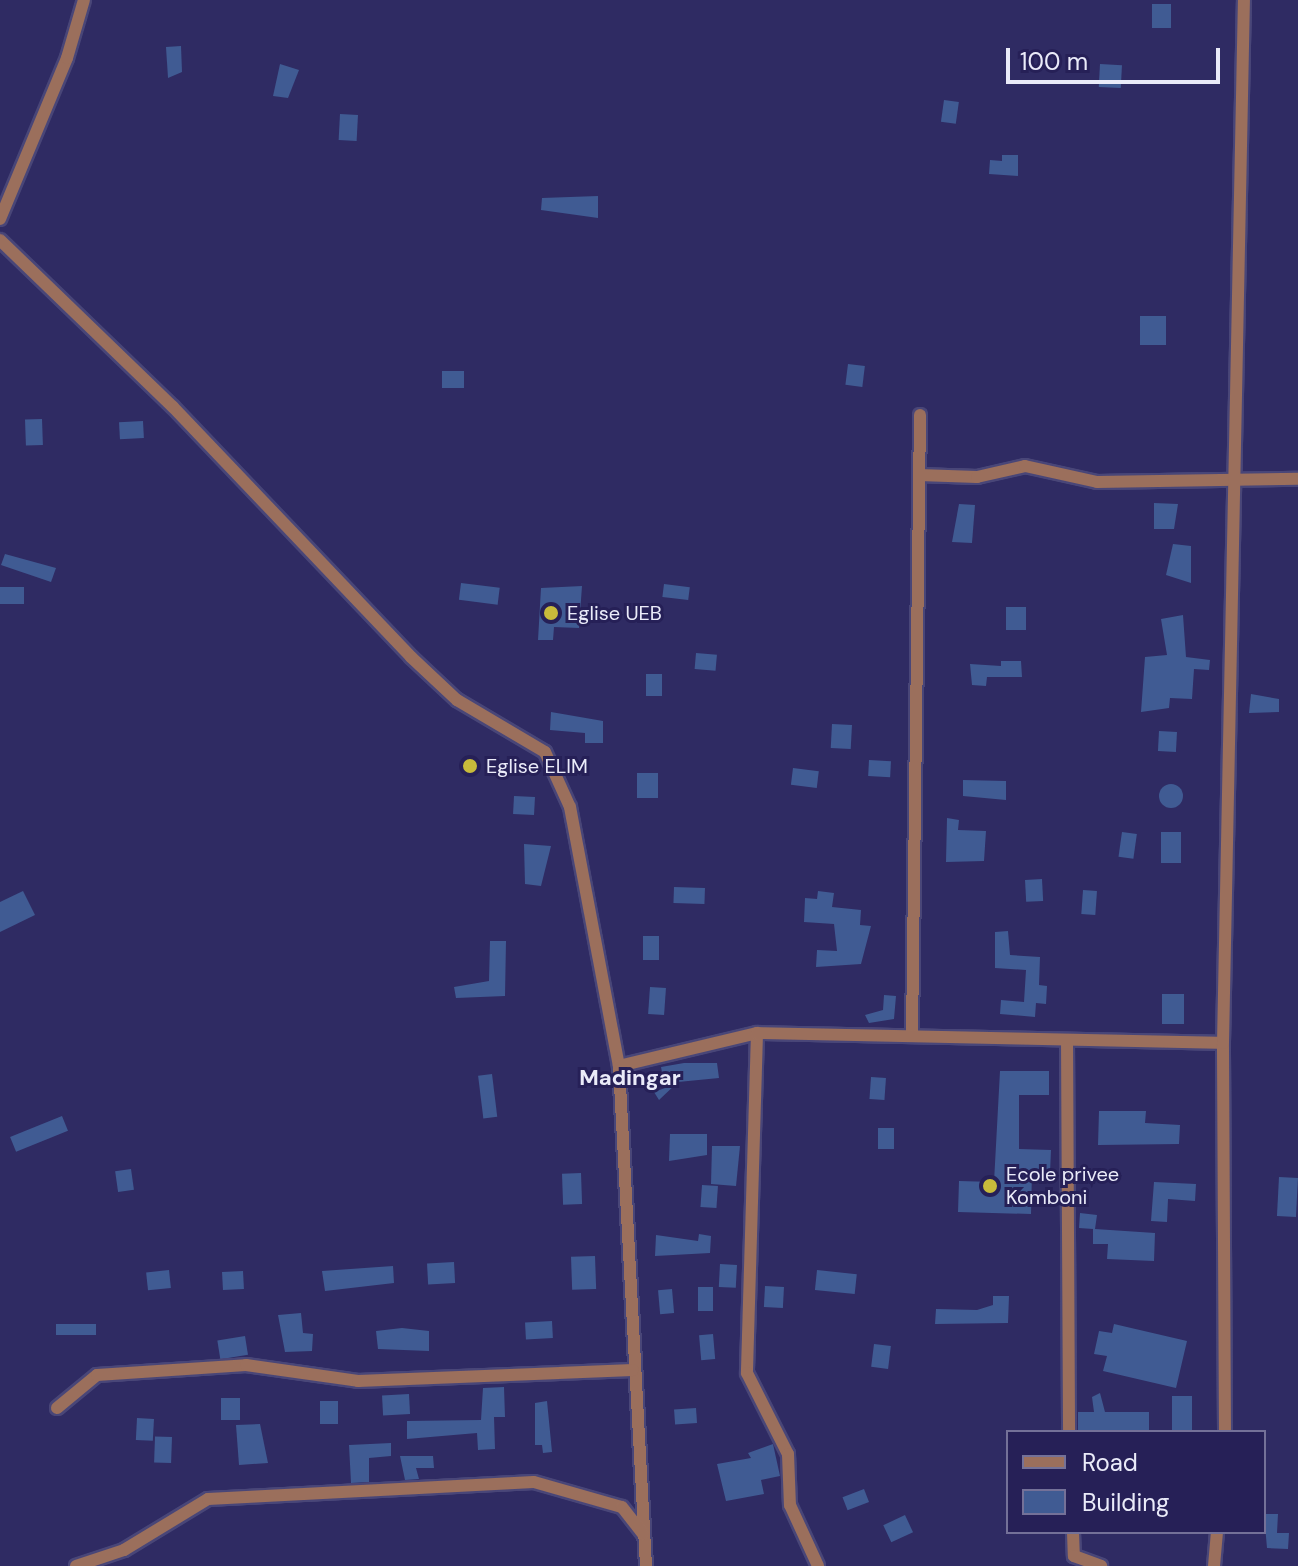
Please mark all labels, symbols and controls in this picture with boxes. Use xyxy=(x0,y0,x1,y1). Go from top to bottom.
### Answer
scale bar xyxy=(1010,32,1224,82)
text: 100 m xyxy=(1020,46,1088,77)
place label: Eglise UEB xyxy=(567,601,662,625)
marker: Eglise UEB xyxy=(542,604,560,622)
place label: Eglise ELIM xyxy=(486,754,588,778)
marker: Eglise ELIM xyxy=(461,757,479,775)
district label: Madingar xyxy=(579,1065,681,1091)
place label: Ecole privee Komboni xyxy=(1006,1162,1119,1209)
marker: Ecole privee Komboni xyxy=(981,1177,999,1195)
legend xyxy=(1006,1430,1266,1534)
text: Road xyxy=(1082,1447,1138,1478)
text: Building xyxy=(1082,1487,1169,1518)

